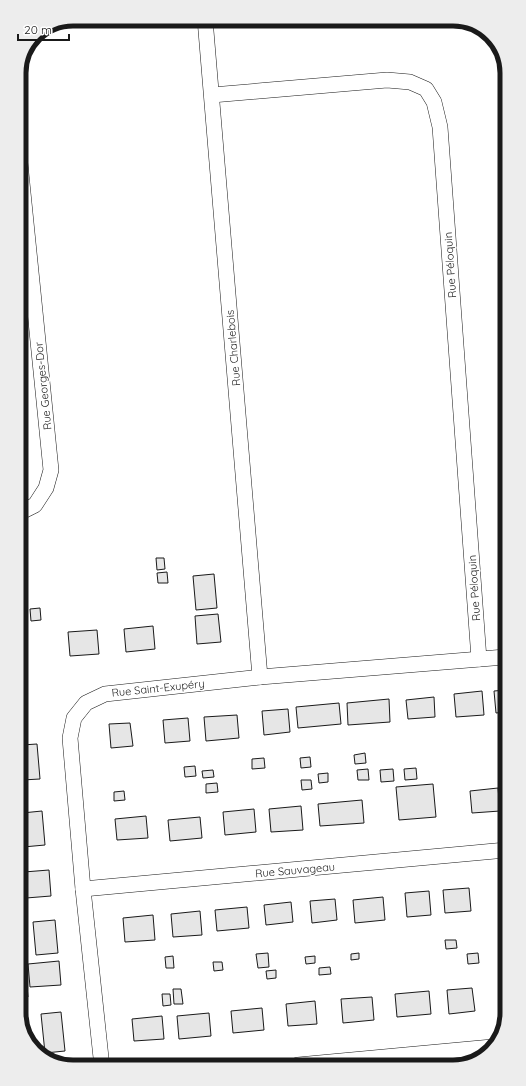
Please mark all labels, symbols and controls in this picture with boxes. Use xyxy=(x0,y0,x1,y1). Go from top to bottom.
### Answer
scale bar xyxy=(18,16,69,42)
text: 20 m xyxy=(24,22,52,37)
street label: Rue Péloquin xyxy=(441,232,459,298)
street label: Rue Charlebois xyxy=(223,309,243,387)
street label: Rue Georges-Dor xyxy=(31,341,55,431)
street label: Rue Péloquin xyxy=(465,555,483,621)
street label: Rue Saint-Exupéry xyxy=(111,676,205,700)
street label: Rue Sauvageau xyxy=(255,860,335,880)

